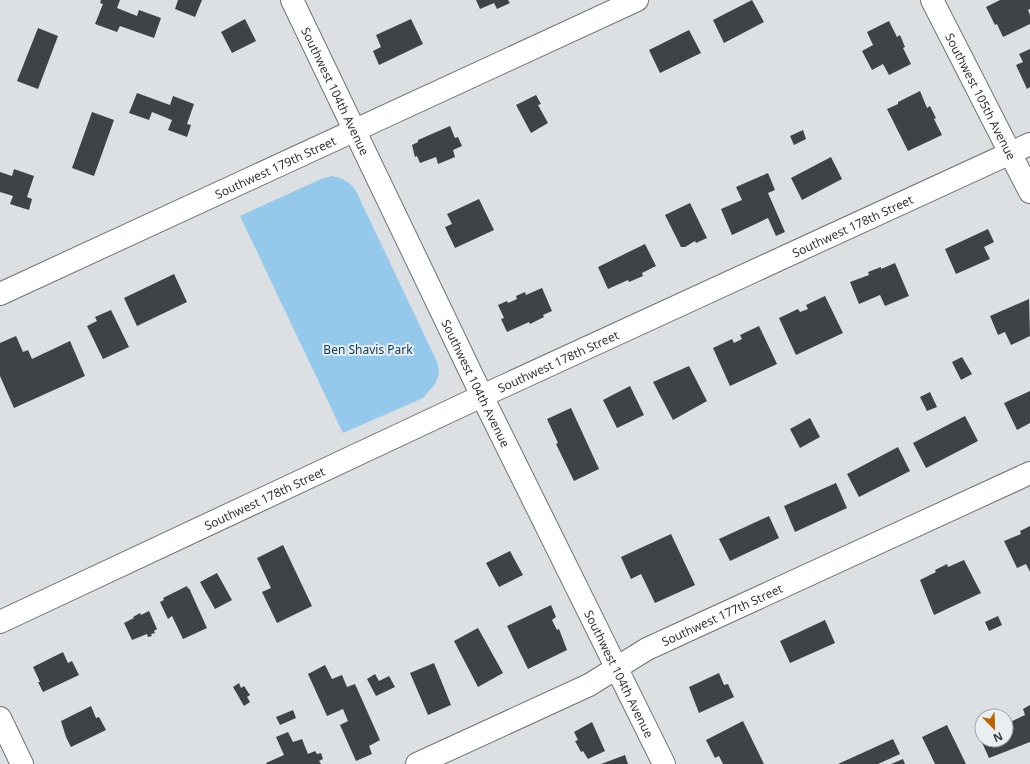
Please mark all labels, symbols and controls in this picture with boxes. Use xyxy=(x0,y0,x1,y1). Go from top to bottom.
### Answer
street label: Southwest 104th Avenue xyxy=(298,24,374,158)
street label: Southwest 105th Avenue xyxy=(942,30,1021,163)
street label: Southwest 179th Street xyxy=(212,131,339,202)
street label: Southwest 178th Street xyxy=(789,190,916,261)
street label: Southwest 104th Avenue xyxy=(438,316,514,450)
street label: Southwest 178th Street xyxy=(495,326,622,396)
park label: Ben Shavis Park xyxy=(323,341,413,358)
street label: Southwest 178th Street xyxy=(201,462,328,534)
street label: Southwest 177th Street xyxy=(659,579,786,650)
street label: Southwest 104th Avenue xyxy=(581,607,658,740)
north arrow xyxy=(974,708,1014,748)
text: N xyxy=(991,729,1005,746)

